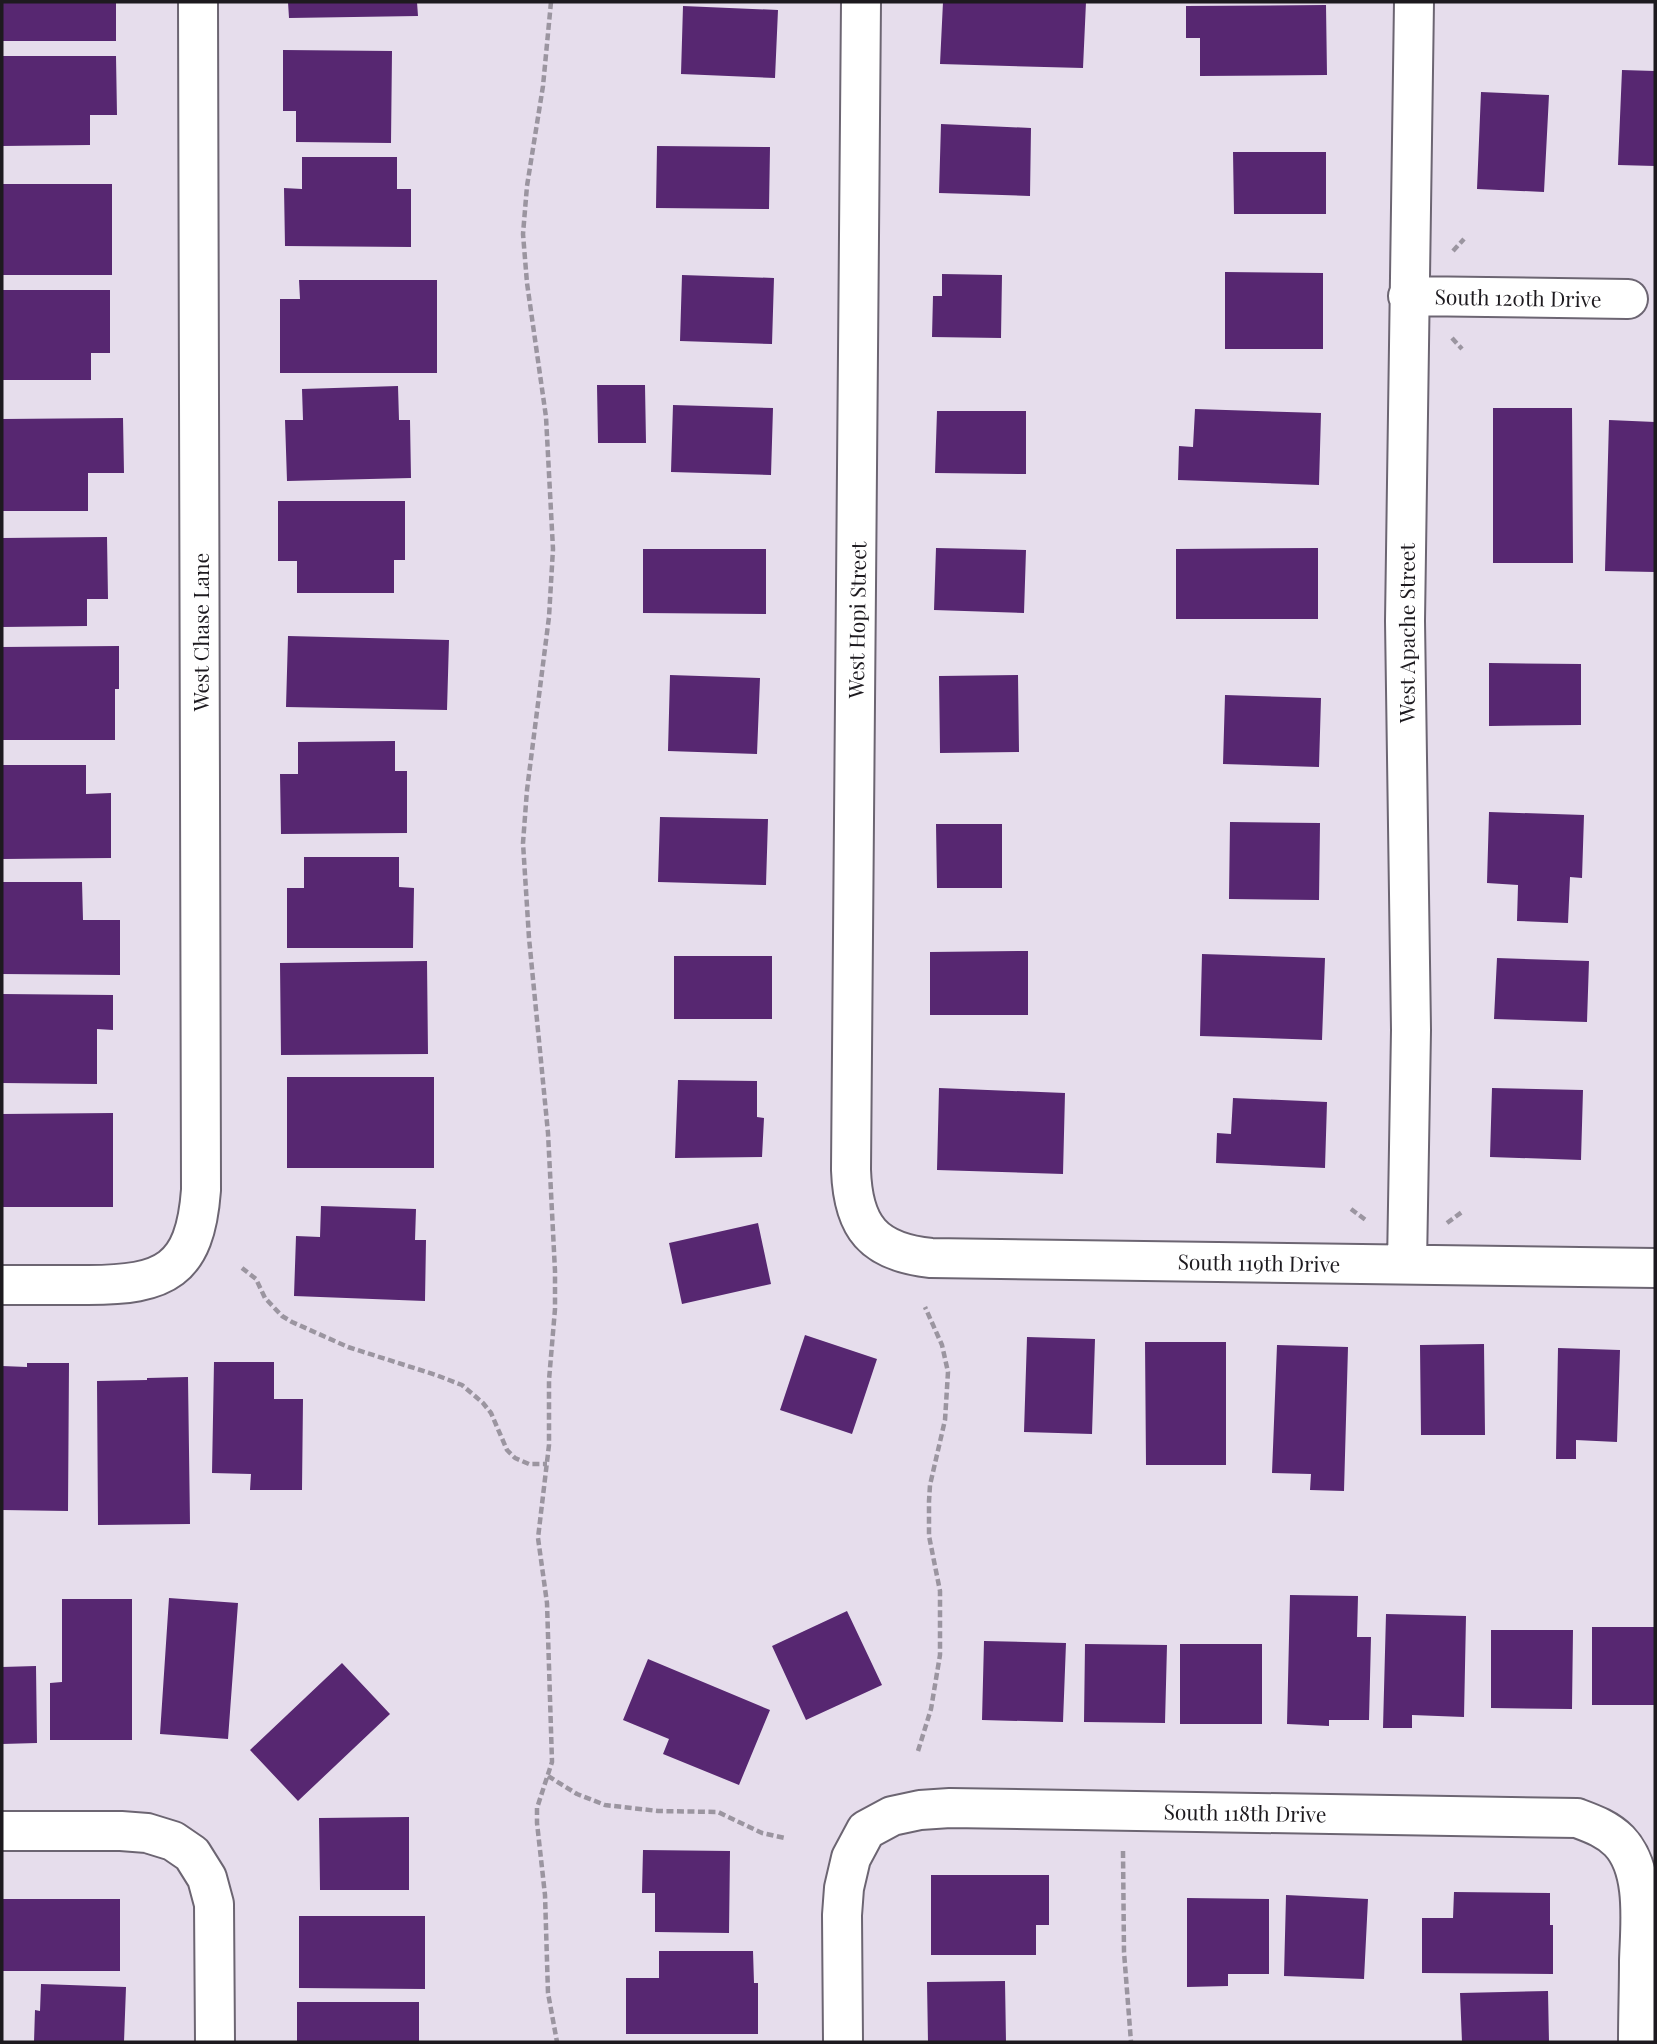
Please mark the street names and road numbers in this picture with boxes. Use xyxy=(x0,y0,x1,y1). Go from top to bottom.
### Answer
street label: South 120th Drive xyxy=(1434,282,1602,312)
street label: West Hopi Street xyxy=(841,541,871,700)
street label: West Apache Street xyxy=(1392,543,1420,724)
street label: West Chase Lane xyxy=(186,553,214,712)
street label: South 119th Drive xyxy=(1177,1247,1341,1277)
street label: South 118th Drive xyxy=(1163,1797,1327,1827)

